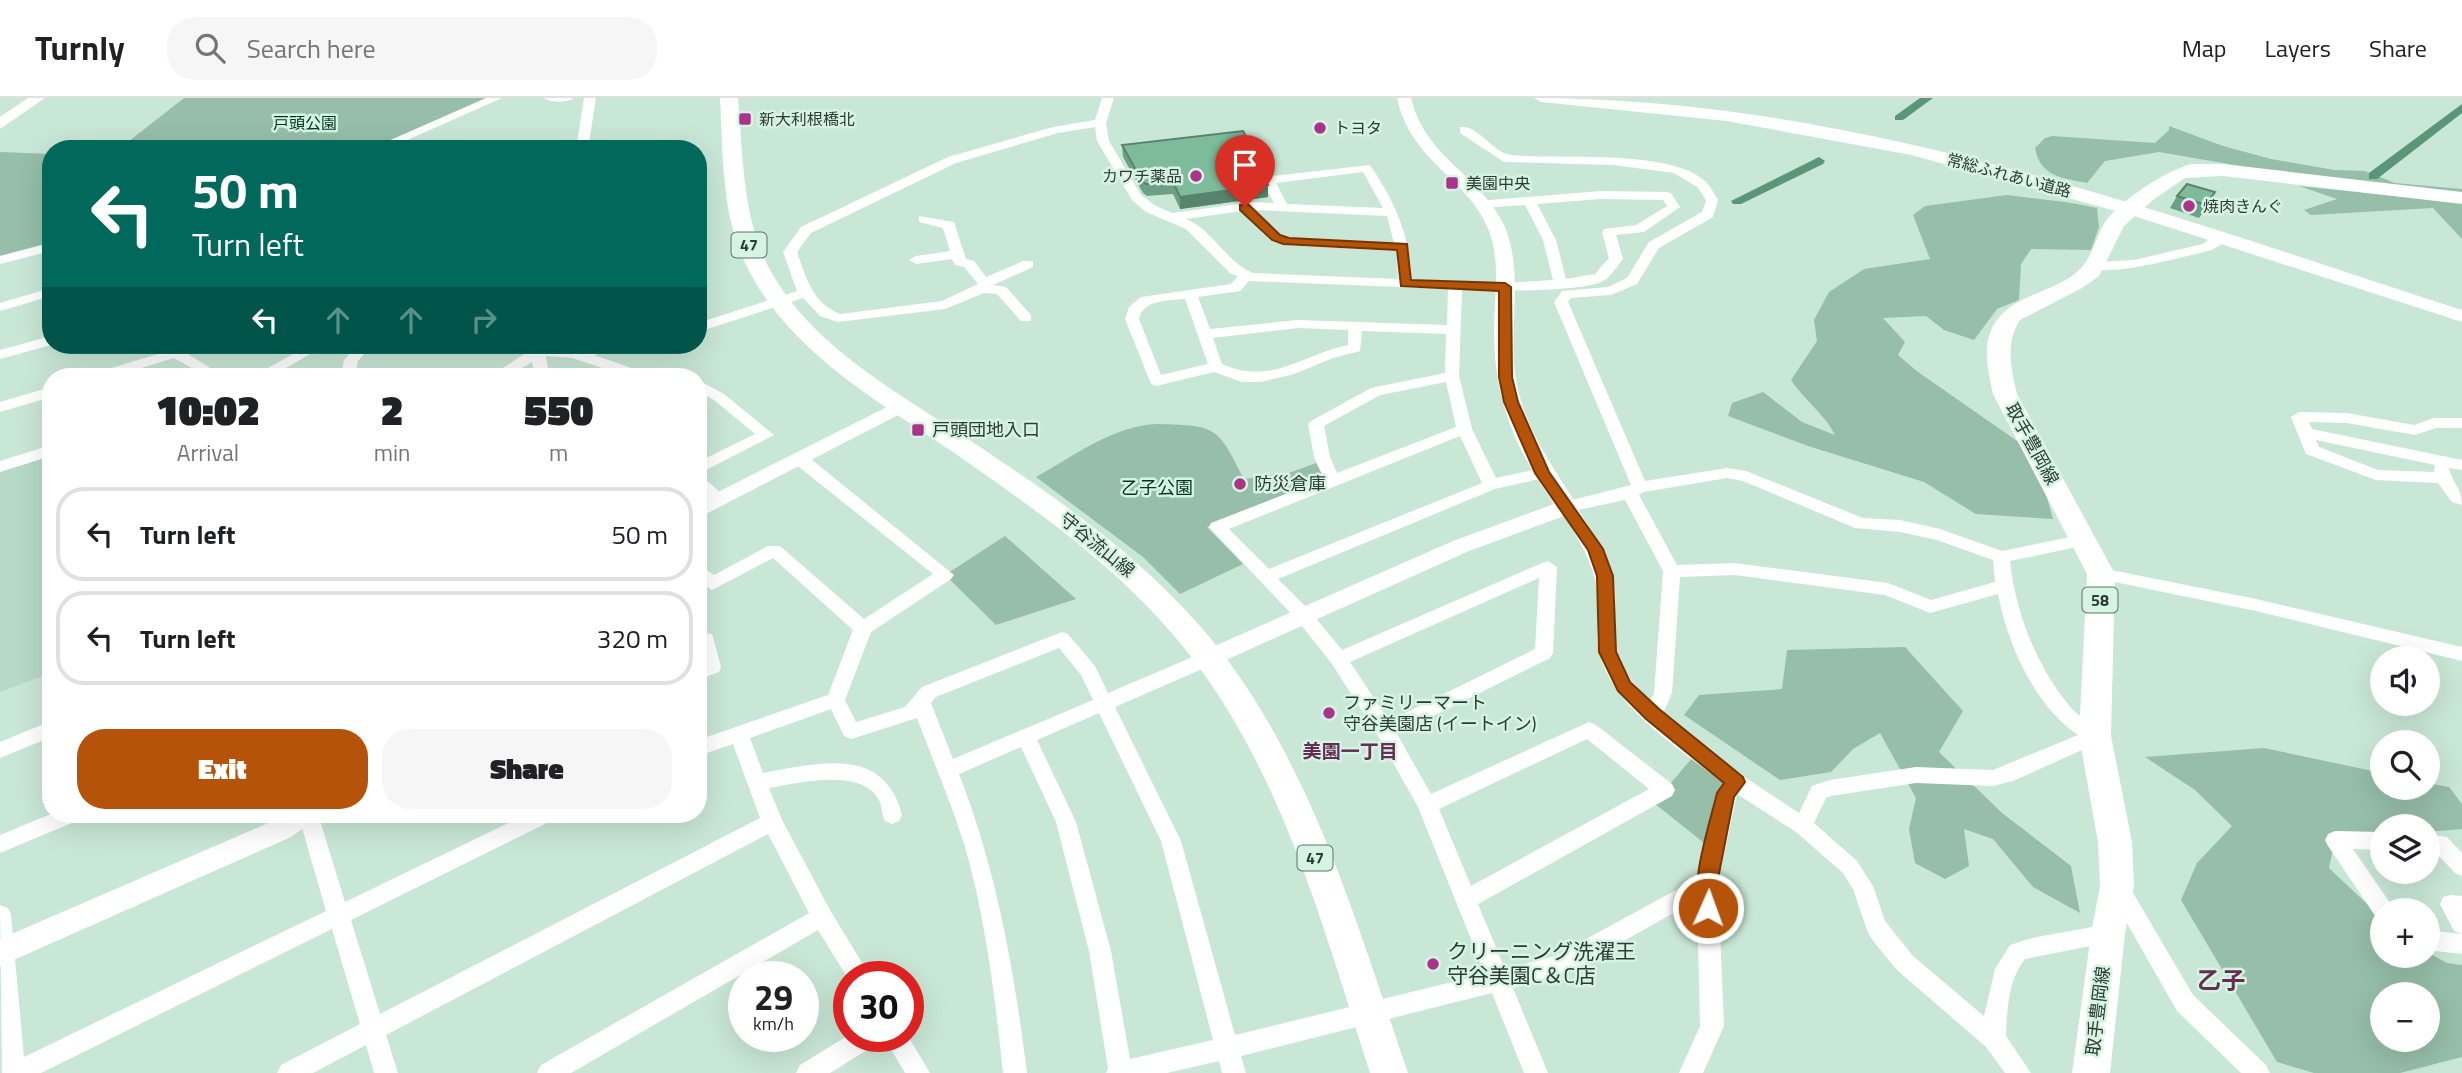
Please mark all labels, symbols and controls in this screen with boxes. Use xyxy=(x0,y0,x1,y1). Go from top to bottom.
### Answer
search box xyxy=(167,17,657,80)
text: Turnly xyxy=(35,23,125,73)
icon: search xyxy=(191,29,229,67)
text: Search here xyxy=(247,29,376,68)
text: Map xyxy=(2182,30,2227,66)
text: Layers xyxy=(2265,30,2331,66)
text: Share xyxy=(2369,30,2427,66)
place label: 新大利根橋北 xyxy=(759,107,855,131)
park label: 戸頭公園 xyxy=(273,111,337,135)
marker: 新大利根橋北 xyxy=(737,111,753,127)
place label: トヨタ xyxy=(1334,116,1382,140)
marker: トヨタ xyxy=(1312,120,1328,136)
pin xyxy=(1215,135,1275,207)
icon: arrive xyxy=(1226,146,1264,184)
street label: 常総ふれあい道路 xyxy=(1944,147,2074,203)
text: 50 m xyxy=(192,152,299,227)
place label: カワチ薬品 xyxy=(1102,164,1182,188)
icon: left xyxy=(77,168,168,259)
marker: カワチ薬品 xyxy=(1188,168,1204,184)
place label: 美園中央 xyxy=(1466,171,1530,195)
marker: 美園中央 xyxy=(1444,175,1460,191)
place label: 焼肉きんぐ xyxy=(2203,194,2283,218)
marker: 焼肉きんぐ xyxy=(2181,198,2197,214)
text: Turn left xyxy=(192,220,304,268)
road number: 47 xyxy=(732,232,766,258)
icon: left xyxy=(246,301,284,339)
icon: ahead xyxy=(319,301,357,339)
icon: ahead xyxy=(392,301,430,339)
icon: right xyxy=(465,301,503,339)
text: 10:02 xyxy=(156,377,260,441)
text: 2 xyxy=(381,377,404,441)
text: 550 xyxy=(524,377,593,441)
street label: 取手豊岡線 xyxy=(1999,398,2066,490)
place label: 戸頭団地入口 xyxy=(932,416,1040,443)
marker: 戸頭団地入口 xyxy=(910,422,926,438)
text: Arrival xyxy=(177,435,239,470)
text: min xyxy=(374,435,410,470)
text: m xyxy=(549,435,568,470)
place label: 防災倉庫 xyxy=(1254,470,1326,497)
park label: 乙子公園 xyxy=(1121,474,1193,501)
marker: 防災倉庫 xyxy=(1232,476,1248,492)
street label: 守谷流山線 xyxy=(1054,506,1141,583)
icon: left xyxy=(81,515,119,553)
text: Turn left xyxy=(140,515,235,554)
text: 50 m xyxy=(611,515,668,554)
road number: 58 xyxy=(2082,587,2118,612)
icon: left xyxy=(81,619,119,657)
text: Turn left xyxy=(140,619,235,658)
text: 320 m xyxy=(597,619,668,658)
map controls xyxy=(2370,646,2440,1052)
button: sound xyxy=(2370,646,2440,716)
place label: ファミリーマート 守谷美園店 (イートイン) xyxy=(1343,689,1536,737)
marker: ファミリーマート 守谷美園店 (イートイン) xyxy=(1321,705,1337,721)
button: Exit xyxy=(77,729,368,809)
button: Share xyxy=(382,729,672,809)
button: search xyxy=(2370,730,2440,800)
district label: 美園一丁目 xyxy=(1302,736,1398,765)
button: layers xyxy=(2370,814,2440,884)
road number: 47 xyxy=(1298,846,1332,870)
position arrow xyxy=(1671,871,1745,945)
button: + xyxy=(2370,898,2440,968)
place label: クリーニング洗濯王 守谷美園C＆C店 xyxy=(1447,935,1636,991)
marker: クリーニング洗濯王 守谷美園C＆C店 xyxy=(1425,956,1441,972)
speed limit sign: 30 xyxy=(833,961,924,1052)
district label: 乙子 xyxy=(2197,962,2245,998)
street label: 取手豊岡線 xyxy=(2079,965,2116,1057)
text: 29 xyxy=(754,970,793,1024)
button: − xyxy=(2370,982,2440,1052)
text: km/h xyxy=(753,1010,794,1037)

